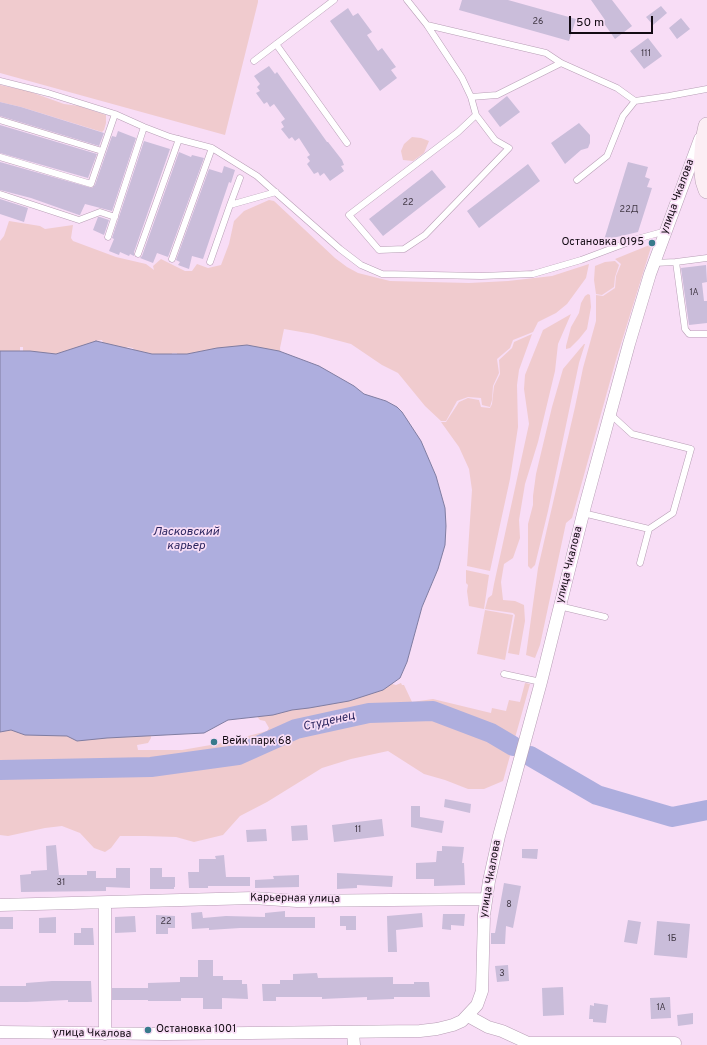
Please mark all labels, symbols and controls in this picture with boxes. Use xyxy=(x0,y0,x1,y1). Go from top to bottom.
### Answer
scale bar xyxy=(571,8,655,34)
text: 50 m xyxy=(576,15,604,31)
house number: 26 xyxy=(533,17,543,27)
house number: 111 xyxy=(641,49,651,59)
street label: улица Чкалова xyxy=(658,158,698,236)
house number: 22 xyxy=(402,198,414,208)
house number: 22Д xyxy=(620,205,638,215)
place label: Остановка 0195 xyxy=(561,236,644,250)
marker: Остановка 0195 xyxy=(647,238,657,248)
house number: 1А xyxy=(689,288,699,298)
street label: улица Чкалова xyxy=(554,525,586,605)
water label: Ласковский карьер xyxy=(153,526,219,554)
water label: Студенец xyxy=(302,709,356,735)
place label: Вейк парк 68 xyxy=(222,735,291,749)
marker: Вейк парк 68 xyxy=(209,737,219,747)
house number: 11 xyxy=(355,825,361,835)
street label: улица Чкалова xyxy=(478,839,504,919)
house number: 31 xyxy=(57,878,65,888)
street label: Карьерная улица xyxy=(250,892,340,906)
house number: 8 xyxy=(506,900,512,910)
house number: 22 xyxy=(160,917,172,927)
house number: 1Б xyxy=(667,934,677,944)
house number: 3 xyxy=(499,969,505,979)
house number: 1А xyxy=(656,1003,666,1013)
place label: Остановка 1001 xyxy=(156,1023,236,1037)
marker: Остановка 1001 xyxy=(143,1025,153,1035)
street label: улица Чкалова xyxy=(52,1027,132,1041)

